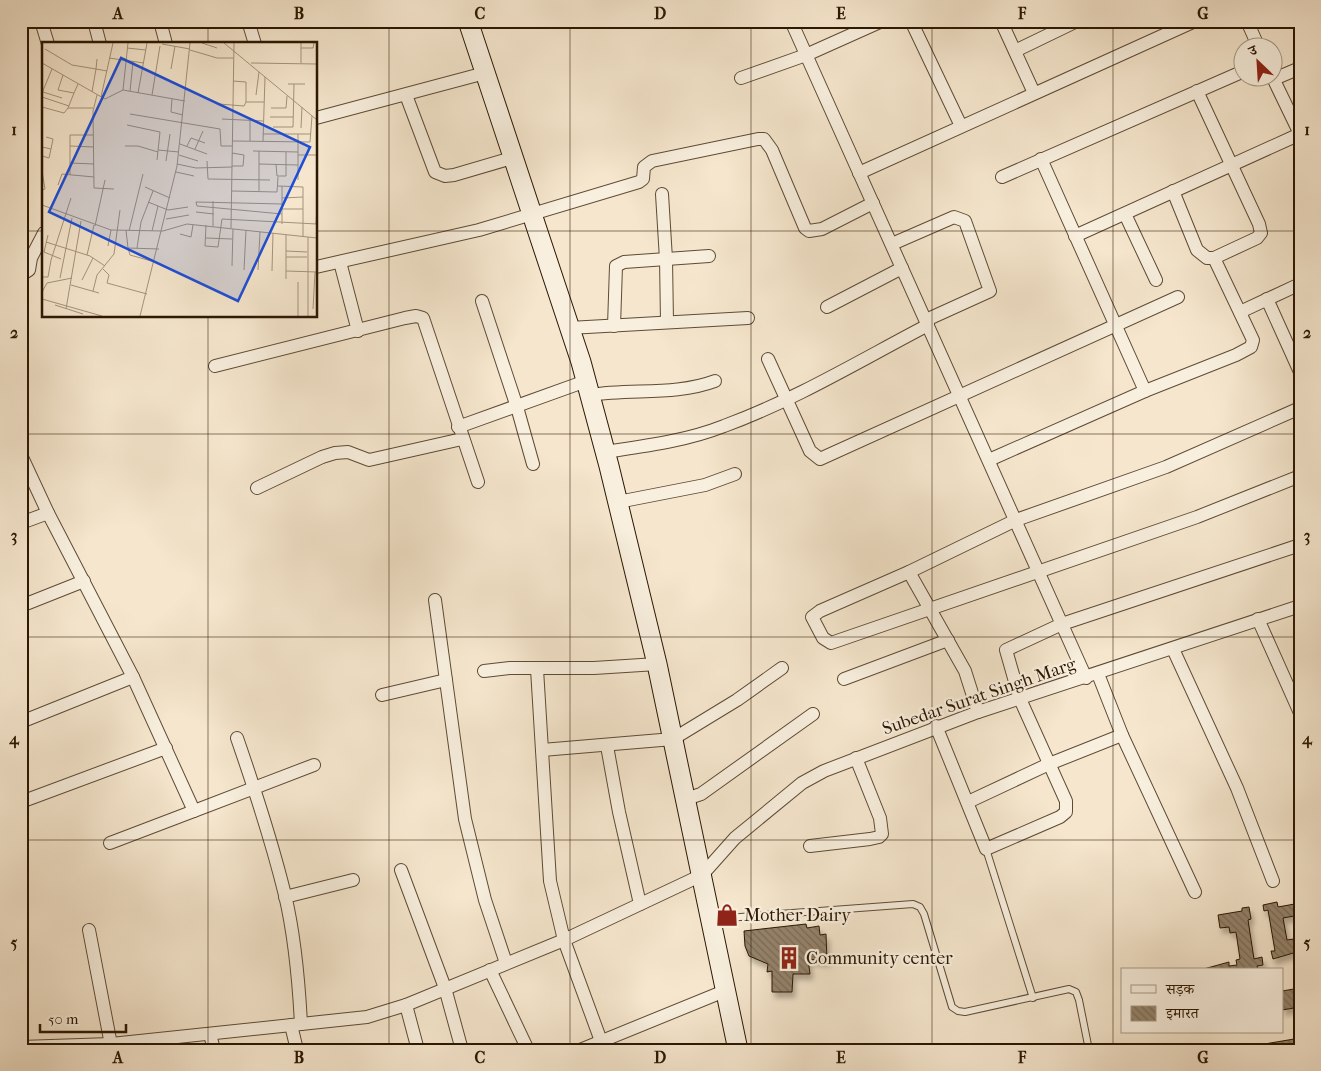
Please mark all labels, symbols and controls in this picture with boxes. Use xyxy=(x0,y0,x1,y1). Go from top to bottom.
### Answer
text: A xyxy=(112,4,124,23)
text: B xyxy=(294,4,304,23)
text: C xyxy=(475,4,486,23)
text: D xyxy=(654,4,666,23)
text: E xyxy=(836,4,846,23)
text: F xyxy=(1017,4,1027,23)
text: G xyxy=(1197,4,1209,23)
north arrow xyxy=(1234,38,1284,88)
text: उ xyxy=(1245,41,1260,60)
inset map xyxy=(42,42,318,318)
text: 1 xyxy=(11,120,17,139)
text: 1 xyxy=(1304,120,1310,139)
text: 2 xyxy=(10,323,18,342)
text: 2 xyxy=(1303,323,1311,342)
text: 3 xyxy=(11,526,17,546)
text: 3 xyxy=(1304,526,1310,546)
street label: Subedar Surat Singh Marg xyxy=(880,653,1079,740)
text: 4 xyxy=(8,729,20,749)
text: 4 xyxy=(1301,729,1313,749)
shop icon: Mother Dairy xyxy=(714,902,740,928)
place label: Mother Dairy xyxy=(744,905,852,926)
text: 5 xyxy=(11,933,18,952)
text: 5 xyxy=(1304,933,1311,952)
building icon: Community center xyxy=(776,945,802,971)
place label: Community center xyxy=(806,948,953,969)
legend xyxy=(1121,968,1284,1034)
text: सड़क xyxy=(1165,980,1195,998)
scale bar xyxy=(40,1001,126,1033)
text: इमारत xyxy=(1165,1004,1200,1022)
text: 50 m xyxy=(48,1010,79,1028)
text: A xyxy=(112,1048,124,1067)
text: B xyxy=(294,1048,304,1067)
text: C xyxy=(475,1048,486,1067)
text: D xyxy=(654,1048,666,1067)
text: E xyxy=(836,1048,846,1067)
text: F xyxy=(1017,1048,1027,1067)
text: G xyxy=(1197,1048,1209,1067)

